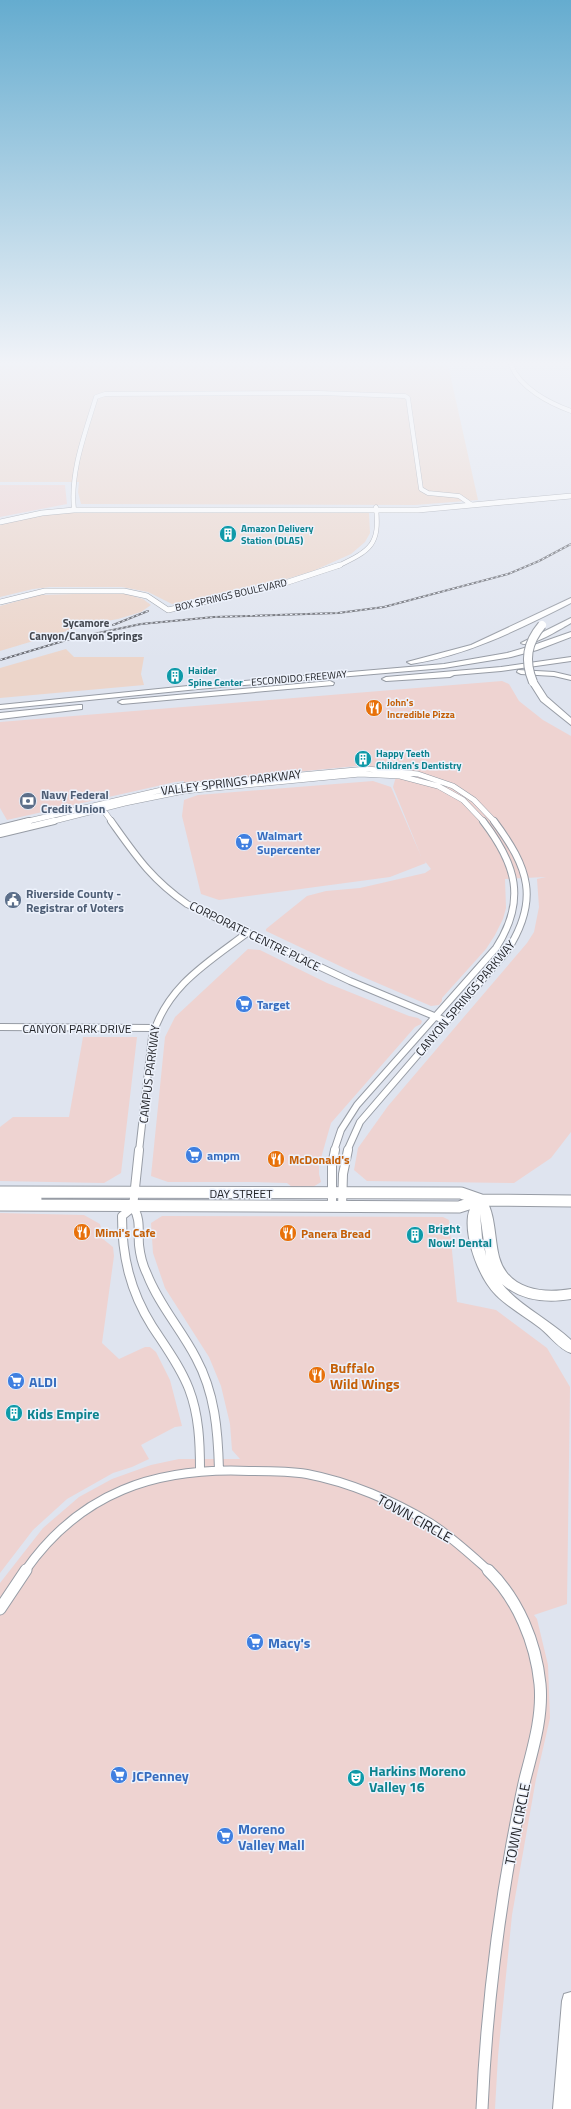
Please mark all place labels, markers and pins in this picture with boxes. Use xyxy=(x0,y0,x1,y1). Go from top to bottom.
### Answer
place label: Amazon Delivery Station (DLA5) xyxy=(241,521,314,548)
building icon: Amazon Delivery Station (DLA5) xyxy=(218,524,238,544)
place label: Haider Spine Center xyxy=(188,663,243,690)
building icon: Haider Spine Center xyxy=(165,666,185,686)
place label: John's Incredible Pizza xyxy=(387,695,455,722)
restaurant icon: John's Incredible Pizza xyxy=(364,698,384,718)
place label: Happy Teeth Children's Dentistry xyxy=(376,746,462,773)
building icon: Happy Teeth Children's Dentistry xyxy=(353,749,373,769)
place label: Navy Federal Credit Union xyxy=(41,785,109,818)
bank icon: Navy Federal Credit Union xyxy=(18,791,38,811)
place label: Walmart Supercenter xyxy=(257,826,321,859)
supermarket icon: Walmart Supercenter xyxy=(234,832,254,852)
place label: Riverside County - Registrar of Voters xyxy=(26,884,124,917)
public building icon: Riverside County - Registrar of Voters xyxy=(3,890,23,910)
supermarket icon: Target xyxy=(234,994,254,1014)
place label: Target xyxy=(257,995,291,1014)
supermarket icon: ampm xyxy=(184,1145,204,1165)
place label: ampm xyxy=(207,1146,240,1165)
restaurant icon: McDonald's xyxy=(266,1149,286,1169)
place label: McDonald's xyxy=(289,1150,350,1169)
place label: Bright Now! Dental xyxy=(428,1219,492,1252)
restaurant icon: Mimi's Cafe xyxy=(72,1222,92,1242)
place label: Mimi's Cafe xyxy=(95,1223,156,1242)
restaurant icon: Panera Bread xyxy=(278,1223,298,1243)
place label: Panera Bread xyxy=(301,1224,371,1243)
building icon: Bright Now! Dental xyxy=(405,1225,425,1245)
place label: Buffalo Wild Wings xyxy=(330,1357,400,1394)
restaurant icon: Buffalo Wild Wings xyxy=(307,1365,327,1385)
supermarket icon: ALDI xyxy=(6,1371,26,1391)
place label: ALDI xyxy=(29,1371,57,1392)
building icon: Kids Empire xyxy=(4,1403,24,1423)
place label: Kids Empire xyxy=(27,1403,99,1424)
supermarket icon: Macy's xyxy=(245,1632,265,1652)
place label: Macy's xyxy=(268,1632,311,1653)
place label: Harkins Moreno Valley 16 xyxy=(369,1760,466,1797)
supermarket icon: JCPenney xyxy=(109,1765,129,1785)
place label: JCPenney xyxy=(132,1765,189,1786)
theatre icon: Harkins Moreno Valley 16 xyxy=(346,1768,366,1788)
place label: Moreno Valley Mall xyxy=(238,1818,305,1855)
supermarket icon: Moreno Valley Mall xyxy=(215,1826,235,1846)

